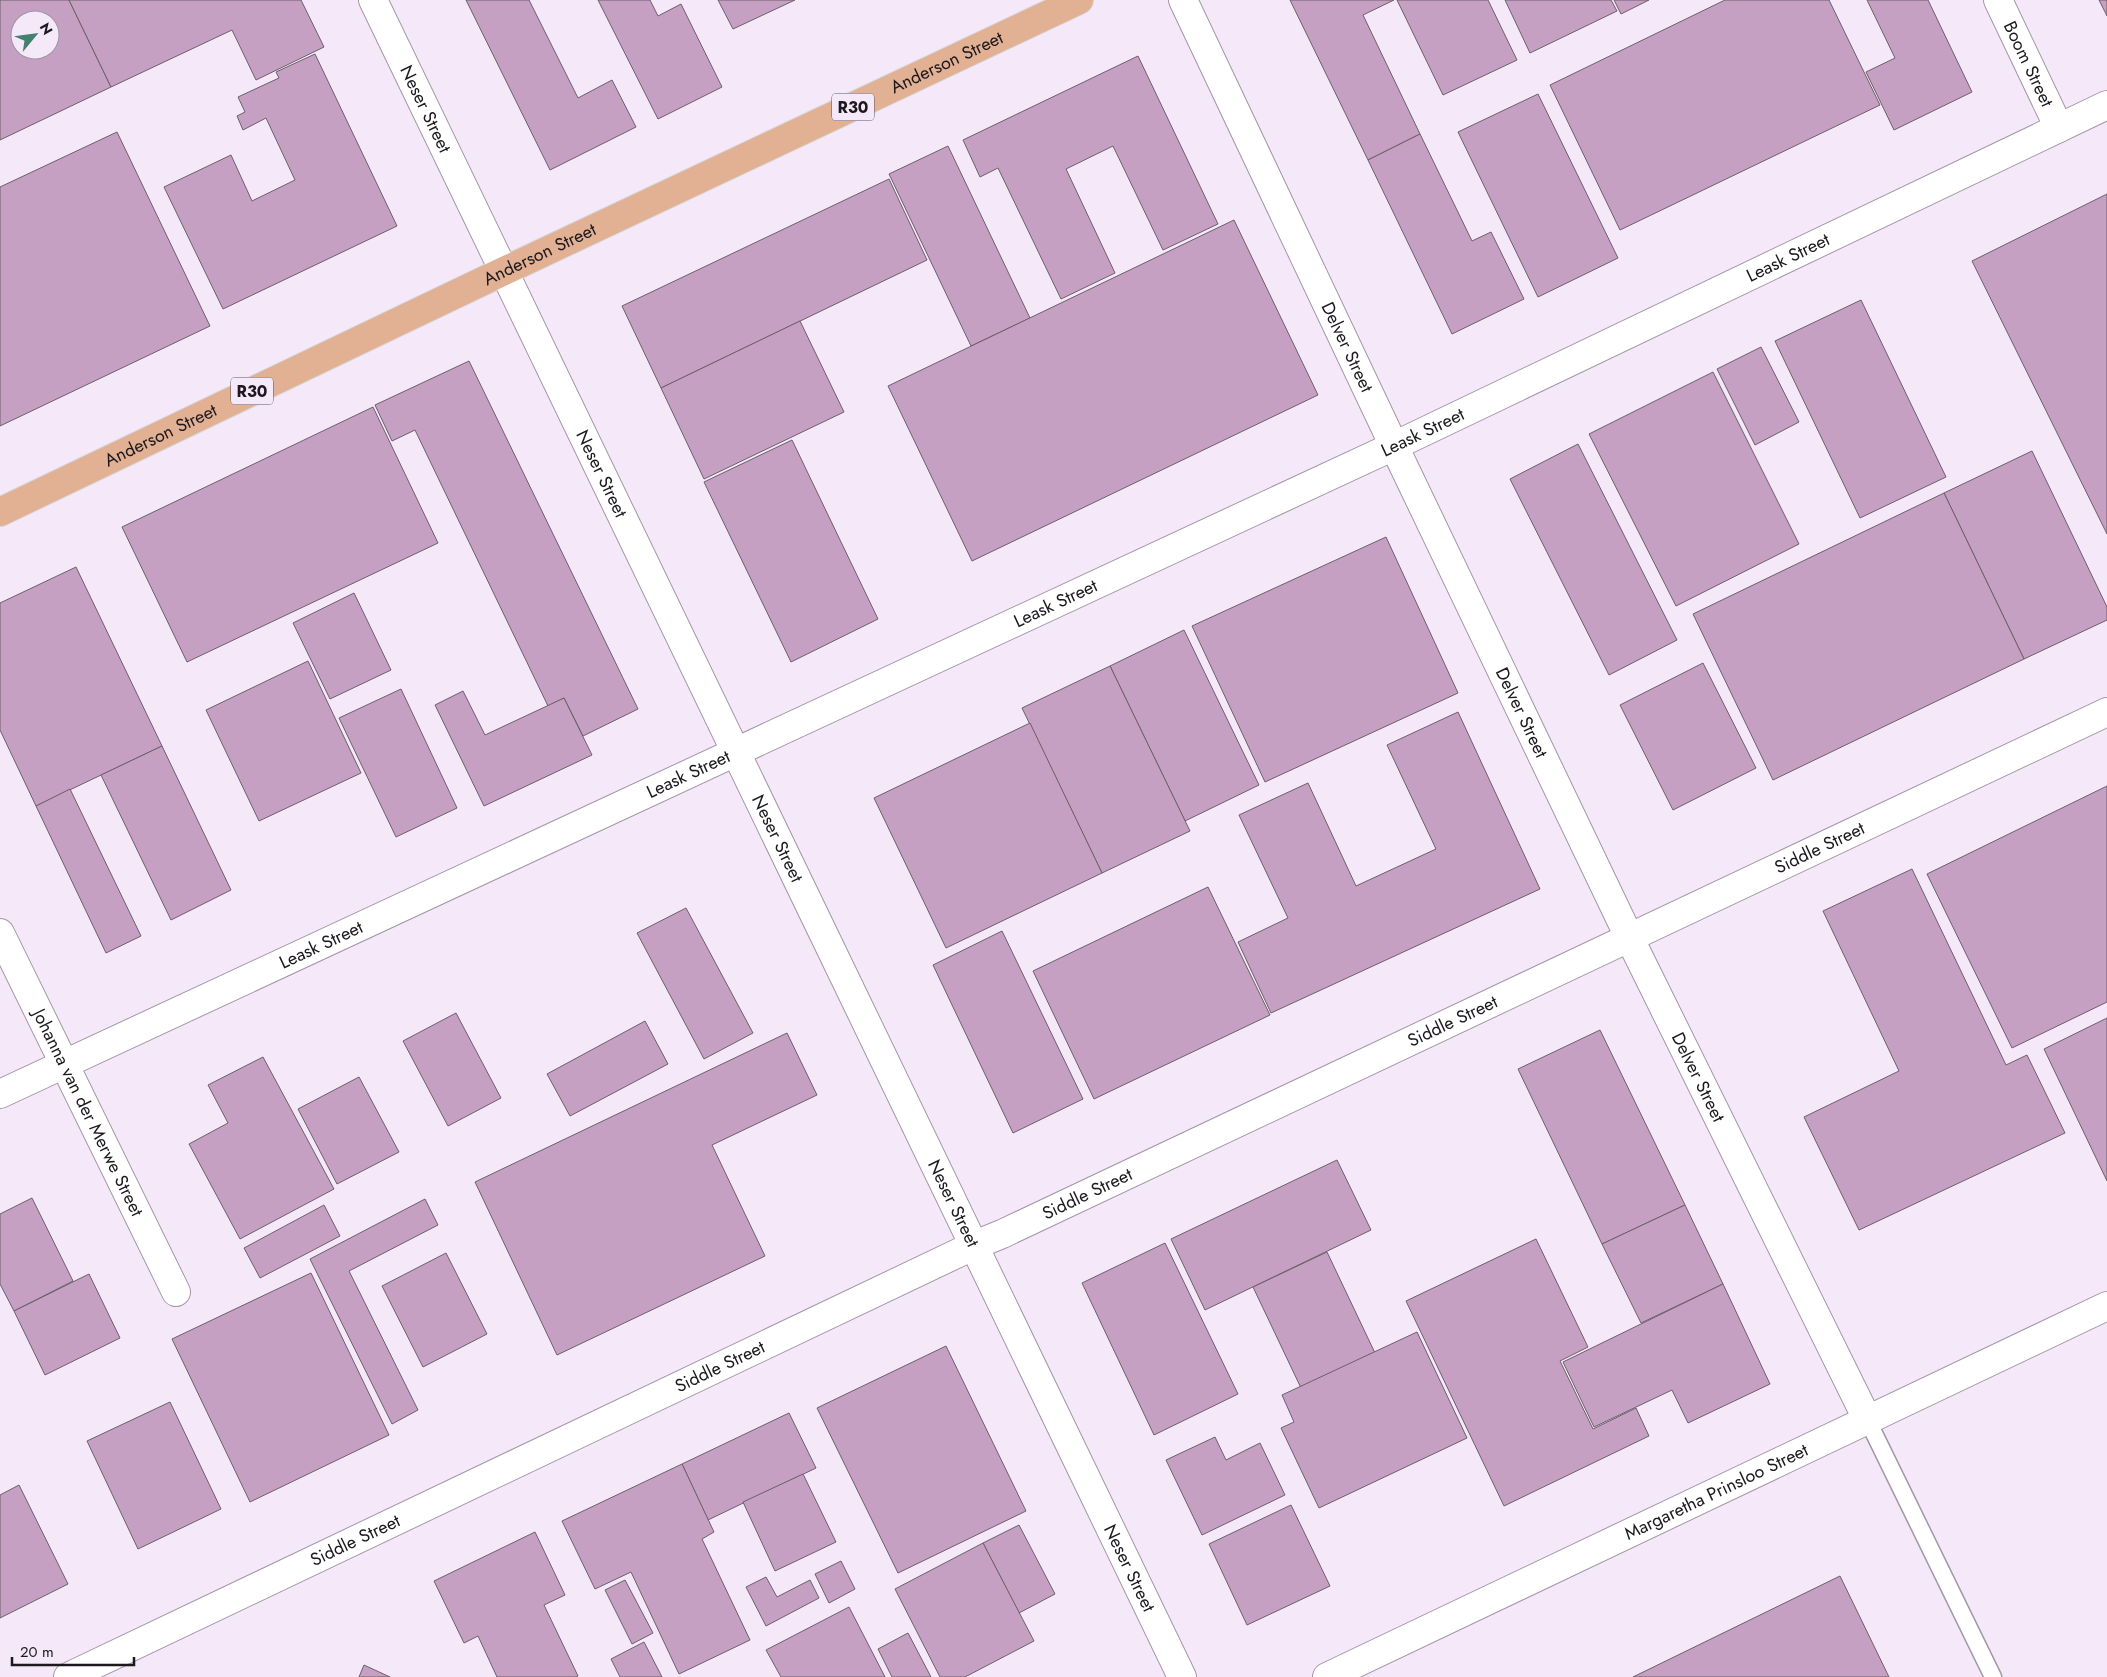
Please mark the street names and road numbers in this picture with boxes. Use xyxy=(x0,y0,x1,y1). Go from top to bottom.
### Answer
street label: Boom Street xyxy=(1997,17,2060,112)
street label: Anderson Street xyxy=(886,24,1008,100)
street label: Neser Street xyxy=(393,61,458,158)
road number: R30 xyxy=(832,94,874,120)
street label: Anderson Street xyxy=(479,216,601,292)
street label: Leask Street xyxy=(1742,226,1835,289)
street label: Delver Street xyxy=(1315,298,1380,397)
road number: R30 xyxy=(231,378,273,404)
street label: Anderson Street xyxy=(100,397,222,473)
street label: Leask Street xyxy=(1377,401,1469,463)
street label: Neser Street xyxy=(569,426,634,523)
street label: Leask Street xyxy=(1009,572,1102,634)
street label: Delver Street xyxy=(1489,663,1555,763)
street label: Leask Street xyxy=(642,743,735,805)
street label: Neser Street xyxy=(745,790,810,887)
street label: Siddle Street xyxy=(1770,815,1870,880)
street label: Leask Street xyxy=(275,914,368,975)
street label: Siddle Street xyxy=(1403,988,1502,1054)
street label: Johanna van der Merwe Street xyxy=(25,1003,150,1221)
street label: Delver Street xyxy=(1665,1028,1732,1127)
street label: Neser Street xyxy=(921,1155,986,1252)
street label: Siddle Street xyxy=(1038,1161,1137,1226)
street label: Siddle Street xyxy=(670,1334,770,1399)
street label: Margaretha Prinsloo Street xyxy=(1620,1437,1813,1547)
street label: Siddle Street xyxy=(306,1507,405,1573)
street label: Neser Street xyxy=(1097,1520,1162,1617)

